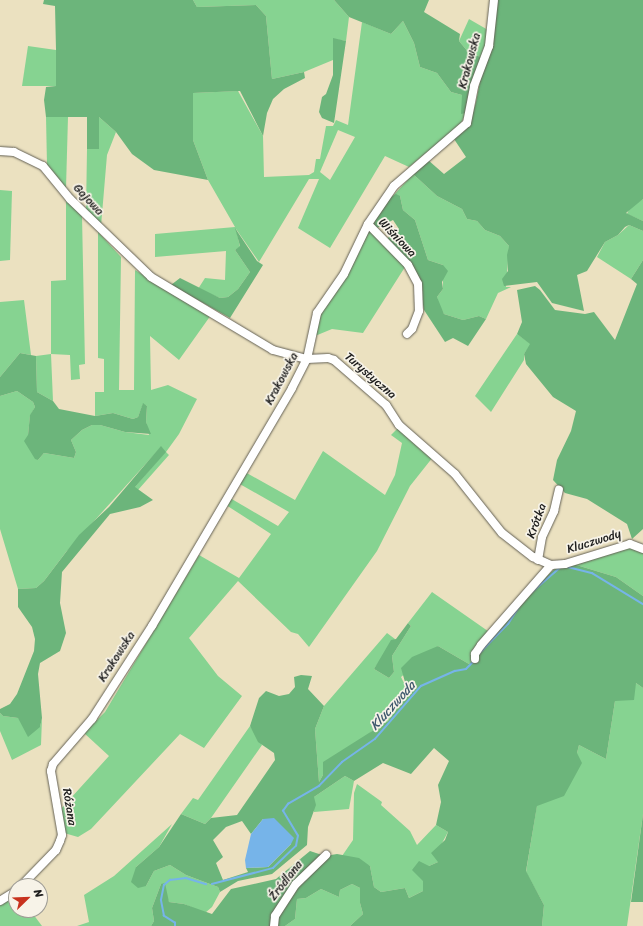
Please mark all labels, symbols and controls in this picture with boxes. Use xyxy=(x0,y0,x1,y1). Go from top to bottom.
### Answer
street label: Krakowska xyxy=(456,32,484,90)
street label: Gajowa xyxy=(70,181,106,219)
street label: Wiśniowa xyxy=(375,216,419,260)
street label: Krakowska xyxy=(262,350,302,408)
street label: Turystyczna xyxy=(341,350,399,402)
street label: Krótka xyxy=(524,502,550,540)
street label: Kluczwody xyxy=(565,527,623,557)
street label: Krakowska xyxy=(95,629,139,685)
water label: Kluczwoda xyxy=(367,678,419,734)
street label: Różana xyxy=(59,787,79,827)
street label: Źródlana xyxy=(266,858,306,904)
north arrow xyxy=(8,878,48,918)
text: N xyxy=(28,886,49,901)

